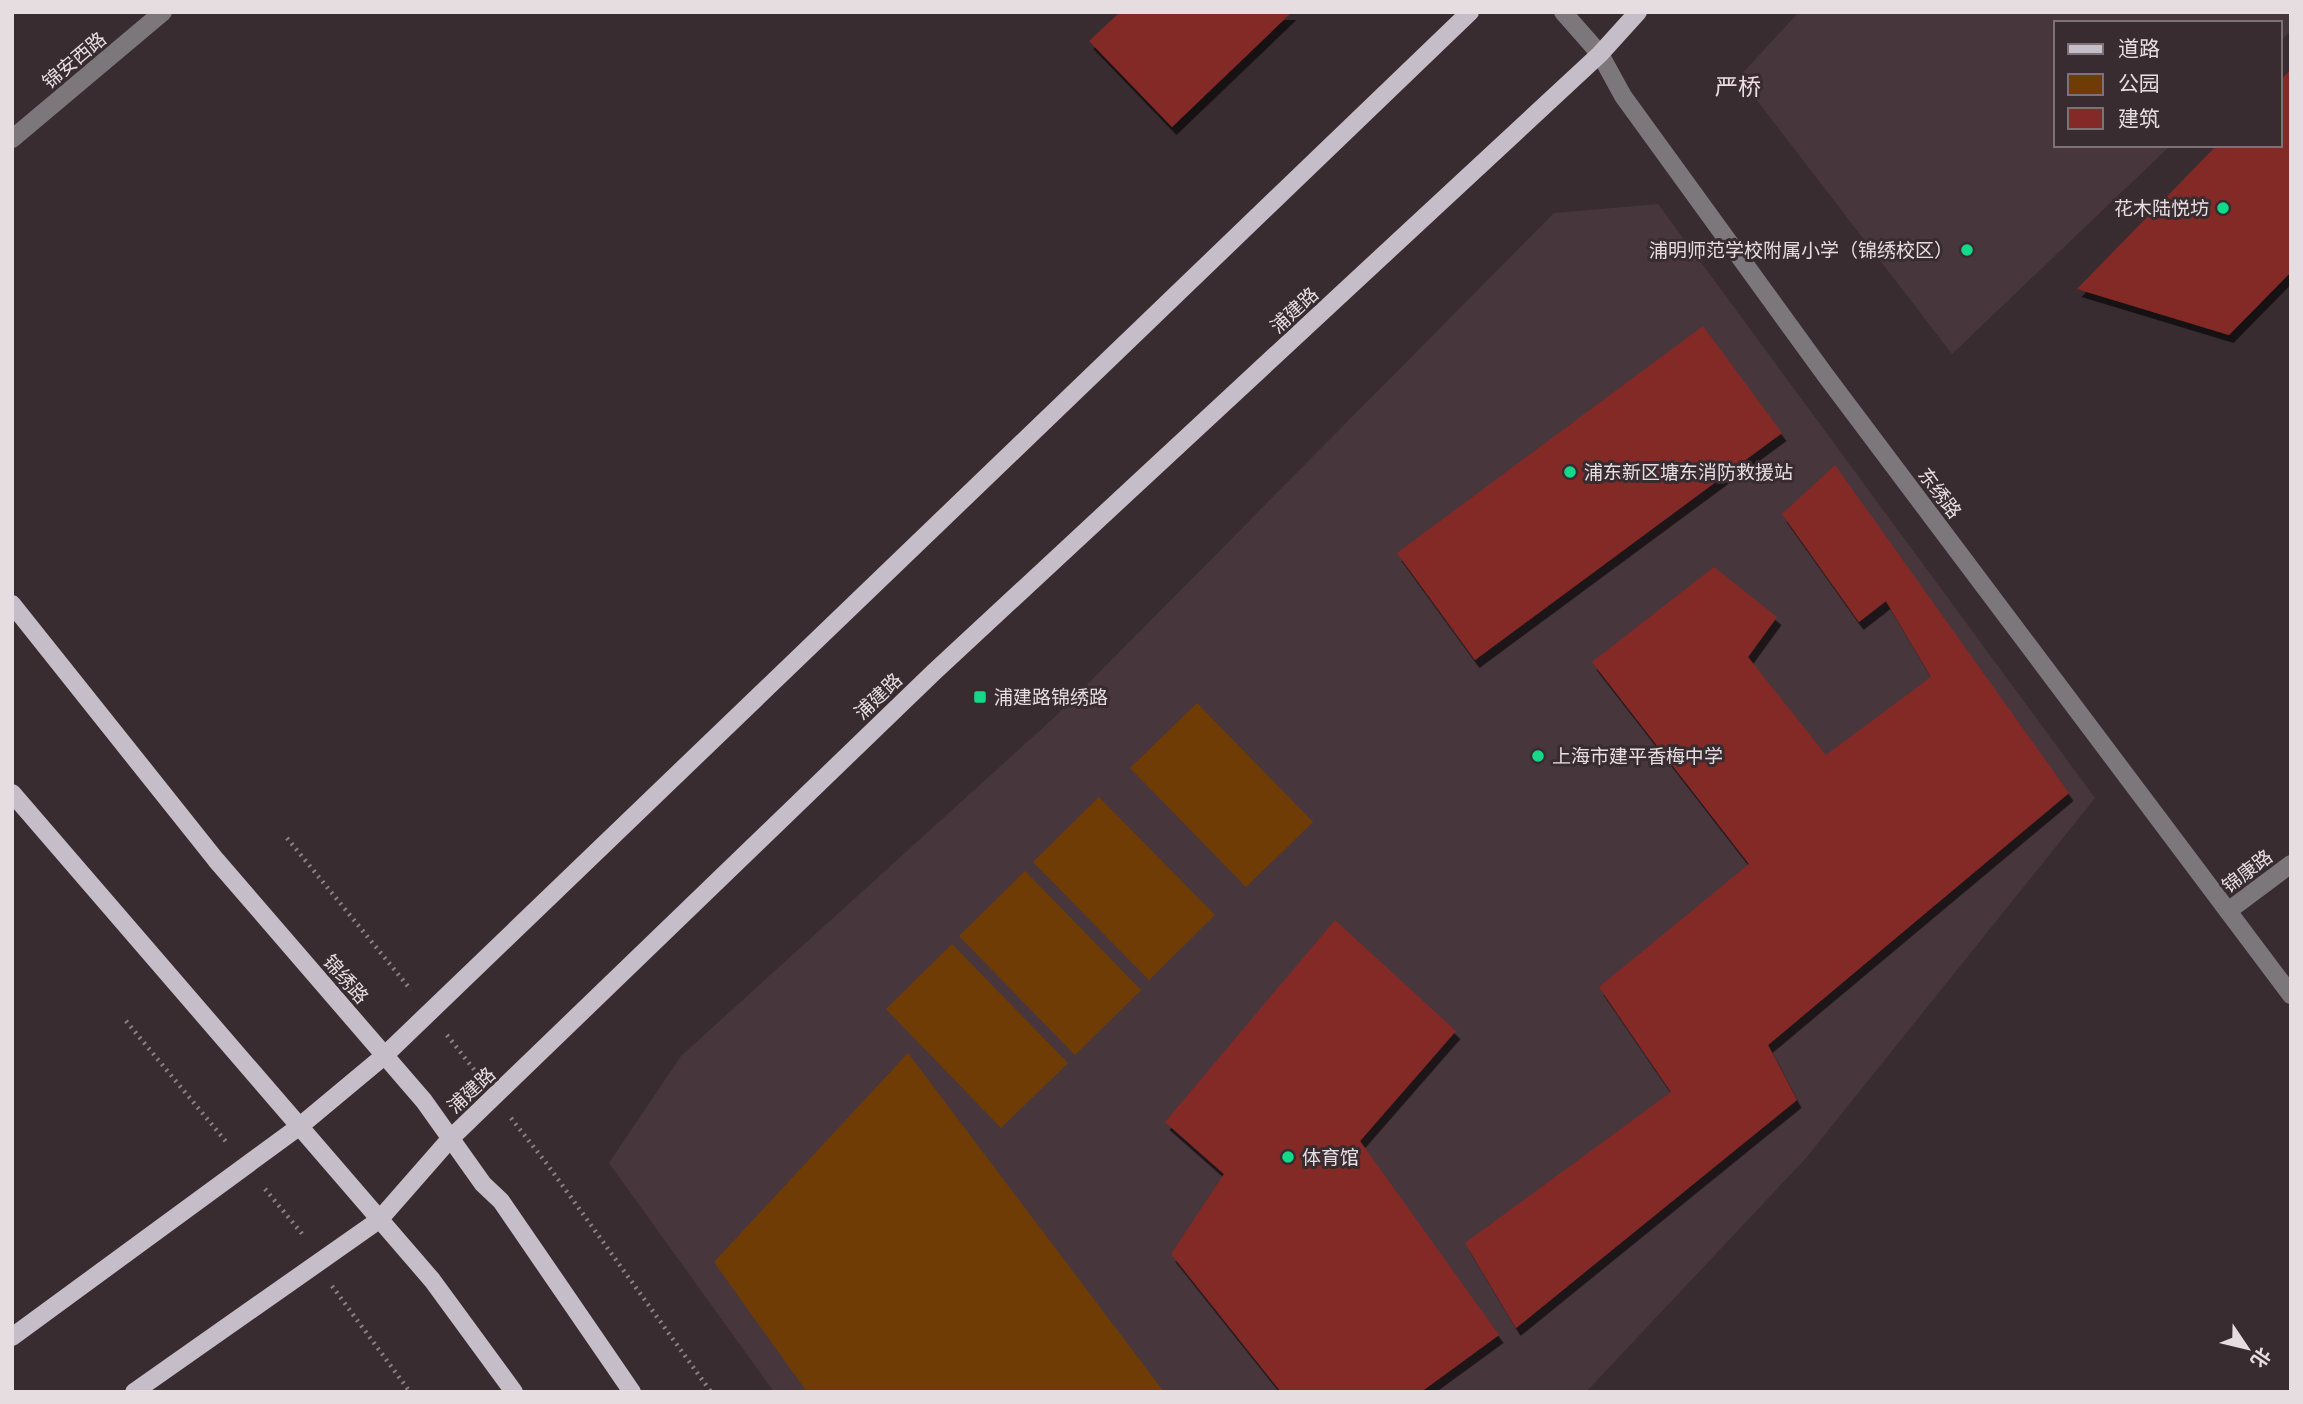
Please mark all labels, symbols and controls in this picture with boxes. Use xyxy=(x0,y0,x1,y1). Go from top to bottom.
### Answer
legend xyxy=(2054,21,2282,147)
street label: 锦安西路 xyxy=(37,26,111,94)
text: 道路 xyxy=(2118,35,2160,63)
text: 公园 xyxy=(2118,70,2160,98)
district label: 严桥 xyxy=(1715,72,1761,102)
text: 建筑 xyxy=(2118,105,2160,133)
place label: 花木陆悦坊 xyxy=(2114,196,2209,221)
marker: 花木陆悦坊 xyxy=(2215,200,2231,216)
place label: 浦明师范学校附属小学（锦绣校区） xyxy=(1649,238,1953,263)
marker: 浦明师范学校附属小学（锦绣校区） xyxy=(1959,242,1975,258)
street label: 浦建路 xyxy=(1265,282,1324,339)
place label: 浦东新区塘东消防救援站 xyxy=(1584,460,1793,485)
street label: 东绣路 xyxy=(1912,463,1967,524)
marker: 浦东新区塘东消防救援站 xyxy=(1562,464,1578,480)
street label: 浦建路 xyxy=(849,668,908,725)
place label: 浦建路锦绣路 xyxy=(994,685,1108,710)
marker: 浦建路锦绣路 xyxy=(972,689,988,705)
place label: 上海市建平香梅中学 xyxy=(1552,744,1723,769)
marker: 上海市建平香梅中学 xyxy=(1530,748,1546,764)
street label: 锦康路 xyxy=(2217,844,2278,899)
street label: 锦绣路 xyxy=(317,950,374,1009)
street label: 浦建路 xyxy=(442,1062,501,1119)
place label: 体育馆 xyxy=(1302,1145,1359,1170)
marker: 体育馆 xyxy=(1280,1149,1296,1165)
north arrow xyxy=(2212,1313,2282,1383)
text: 北 xyxy=(2245,1343,2276,1372)

